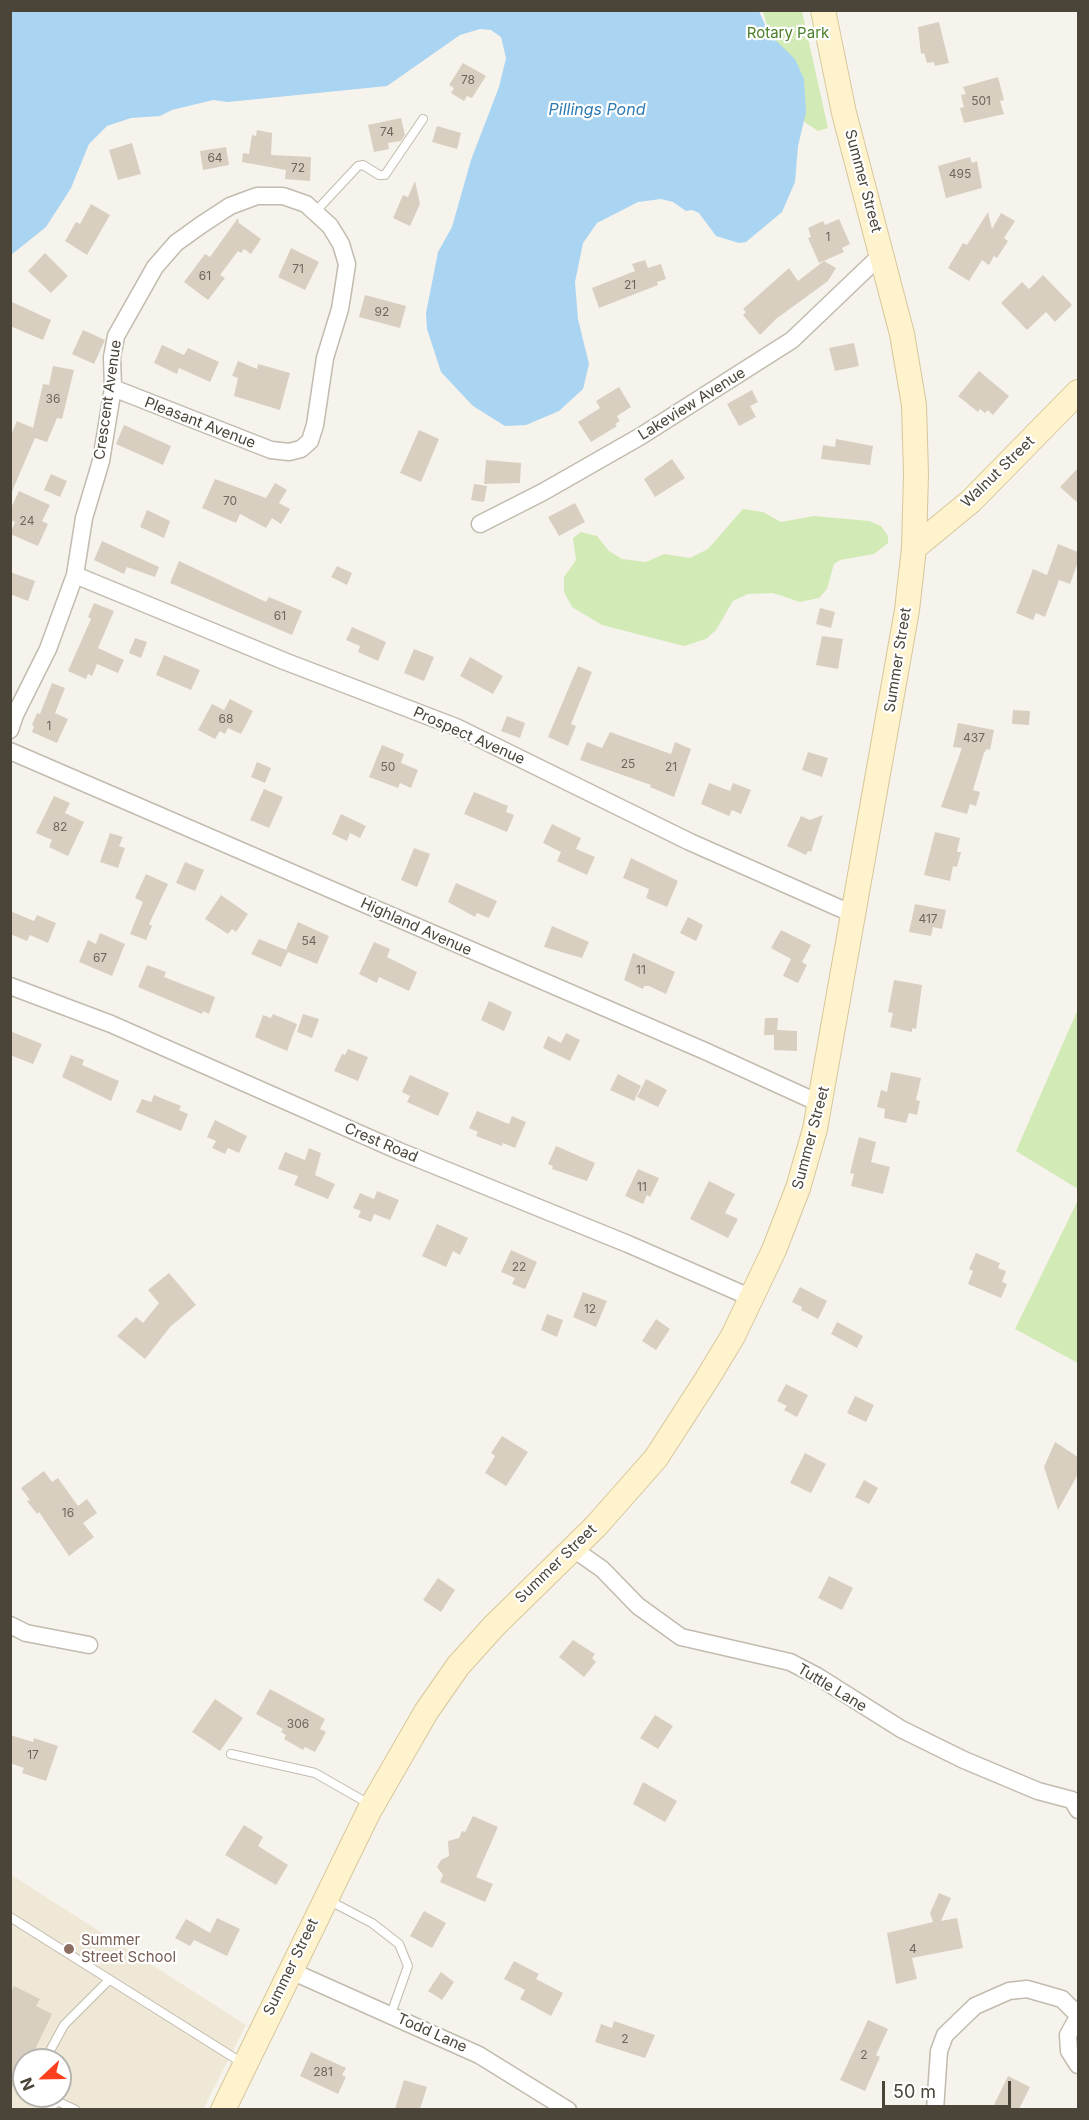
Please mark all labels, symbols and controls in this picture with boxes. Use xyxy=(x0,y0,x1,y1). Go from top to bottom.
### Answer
park label: Rotary Park xyxy=(747,24,829,42)
house number: 78 xyxy=(461,73,475,87)
house number: 501 xyxy=(971,94,991,108)
water label: Pillings Pond xyxy=(549,100,645,120)
house number: 74 xyxy=(380,125,394,139)
street label: Summer Street xyxy=(841,128,885,234)
house number: 64 xyxy=(207,151,223,165)
house number: 72 xyxy=(291,161,305,175)
house number: 495 xyxy=(949,167,971,181)
house number: 1 xyxy=(826,230,830,244)
house number: 71 xyxy=(292,262,304,276)
house number: 61 xyxy=(199,269,211,283)
house number: 21 xyxy=(624,278,636,292)
house number: 92 xyxy=(375,305,389,319)
street label: Crescent Avenue xyxy=(91,339,125,461)
street label: Lakeview Avenue xyxy=(635,364,749,444)
house number: 36 xyxy=(46,392,60,406)
street label: Pleasant Avenue xyxy=(142,394,258,452)
street label: Walnut Street xyxy=(957,432,1039,512)
house number: 70 xyxy=(223,494,237,508)
house number: 24 xyxy=(20,514,34,528)
street label: Summer Street xyxy=(881,606,915,714)
house number: 61 xyxy=(274,609,286,623)
street label: Prospect Avenue xyxy=(410,703,528,769)
house number: 68 xyxy=(219,712,233,726)
house number: 1 xyxy=(47,719,51,733)
house number: 437 xyxy=(963,731,985,745)
house number: 25 xyxy=(621,757,635,771)
house number: 50 xyxy=(381,760,395,774)
house number: 21 xyxy=(665,760,677,774)
house number: 82 xyxy=(53,820,67,834)
street label: Highland Avenue xyxy=(358,894,474,960)
house number: 417 xyxy=(918,912,938,926)
house number: 54 xyxy=(301,934,317,948)
house number: 67 xyxy=(93,951,107,965)
house number: 11 xyxy=(636,963,646,977)
street label: Summer Street xyxy=(789,1085,833,1191)
street label: Crest Road xyxy=(341,1119,421,1167)
house number: 11 xyxy=(637,1180,647,1194)
house number: 22 xyxy=(512,1260,526,1274)
house number: 12 xyxy=(584,1302,596,1316)
house number: 16 xyxy=(62,1506,74,1520)
street label: Summer Street xyxy=(512,1521,600,1607)
street label: Tuttle Lane xyxy=(794,1660,870,1716)
house number: 306 xyxy=(287,1717,309,1731)
house number: 17 xyxy=(27,1748,39,1762)
street label: Summer Street xyxy=(260,1916,322,2018)
place label: Summer Street School xyxy=(81,1931,176,1966)
marker: Summer Street School xyxy=(62,1942,76,1956)
house number: 4 xyxy=(909,1942,917,1956)
street label: Todd Lane xyxy=(394,2010,470,2056)
house number: 2 xyxy=(621,2032,629,2046)
north arrow xyxy=(12,2048,72,2108)
house number: 2 xyxy=(860,2048,868,2062)
house number: 281 xyxy=(313,2065,333,2079)
scale bar xyxy=(885,2069,1014,2107)
text: N xyxy=(16,2075,39,2093)
text: 50 m xyxy=(893,2081,936,2102)

